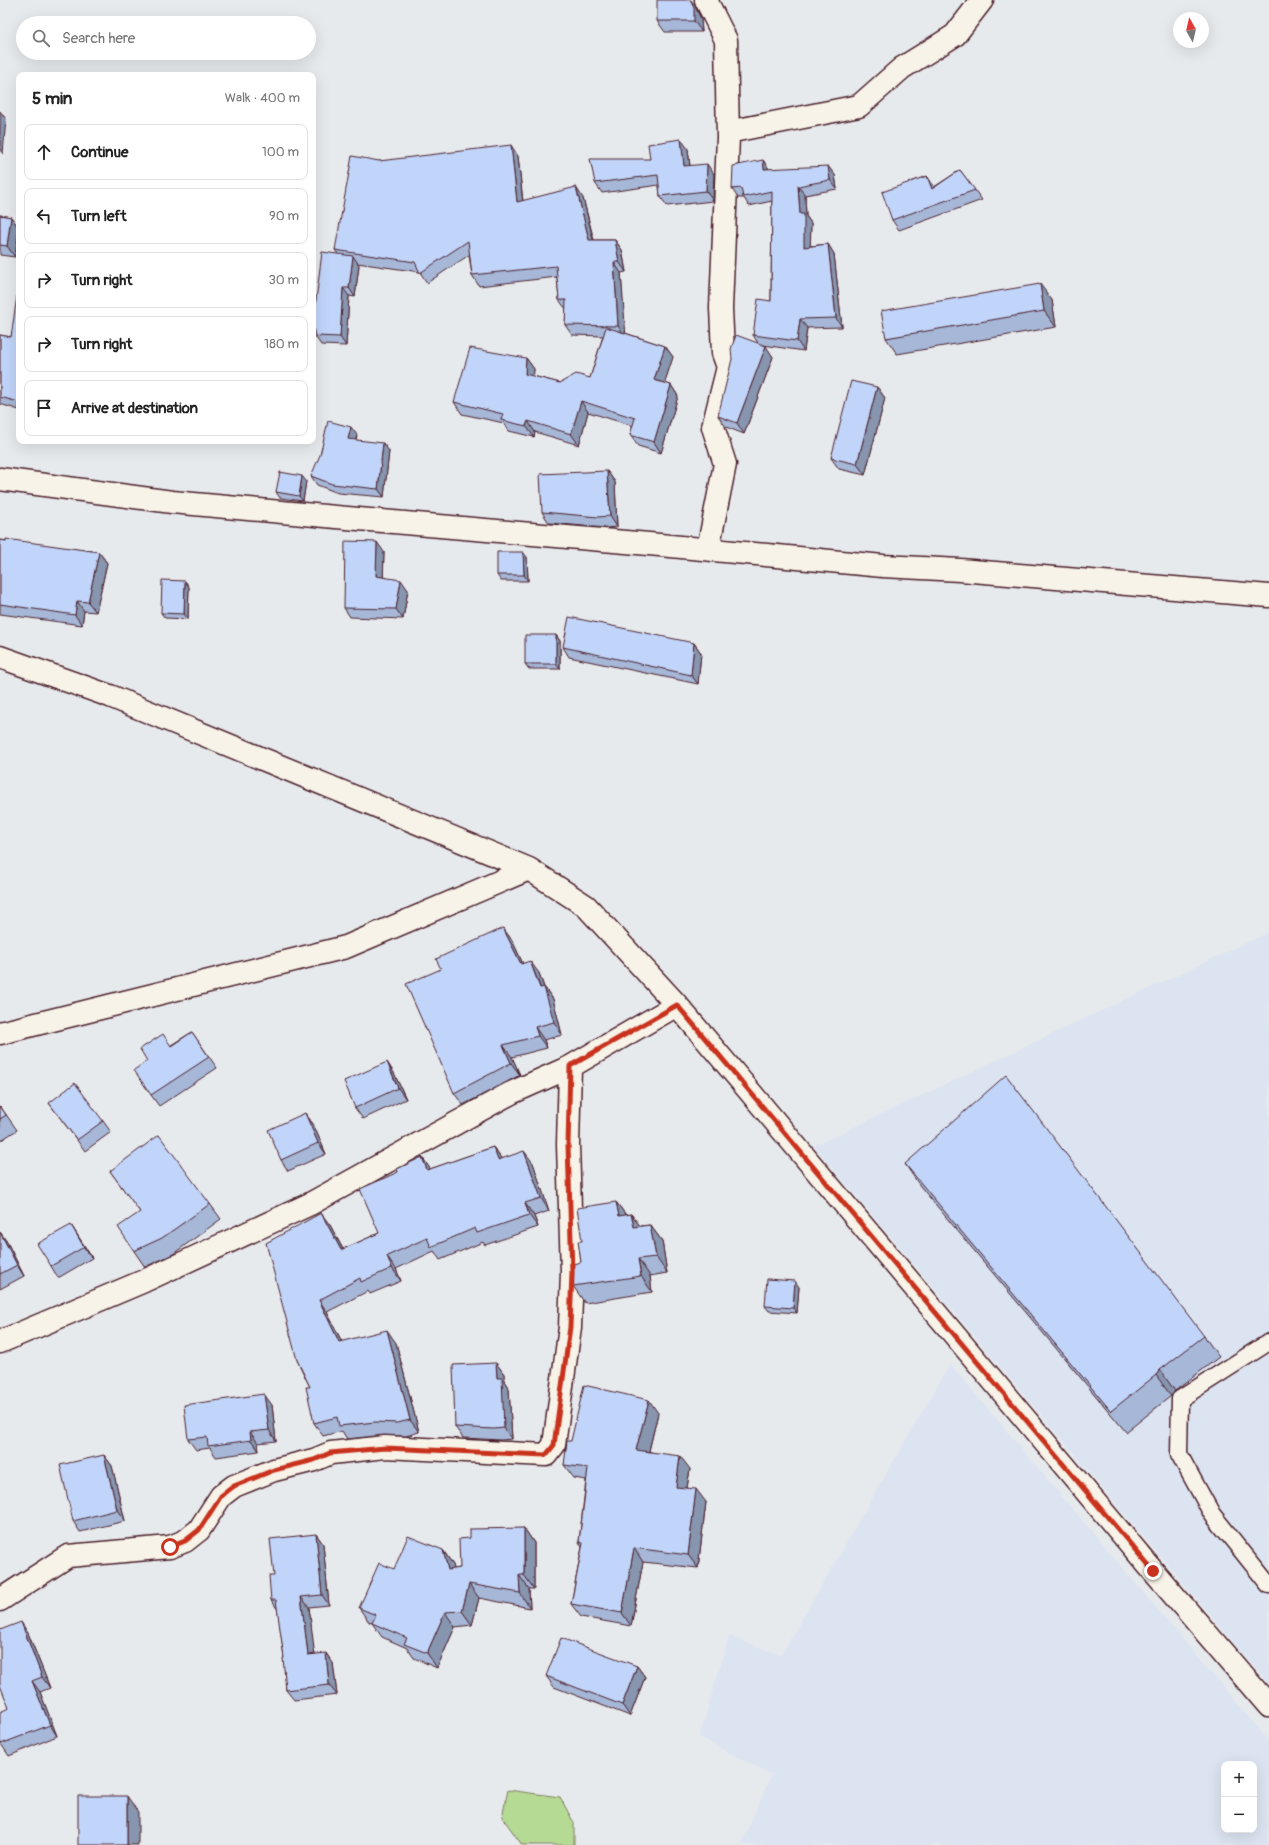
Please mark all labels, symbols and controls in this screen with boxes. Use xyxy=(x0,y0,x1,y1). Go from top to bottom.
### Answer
north arrow xyxy=(1173,12,1209,48)
search box xyxy=(16,16,316,60)
icon: search xyxy=(30,27,52,49)
text: Search here xyxy=(62,29,135,48)
text: 5 min xyxy=(32,88,72,109)
text: Walk · 400 m xyxy=(225,90,300,106)
icon: ahead xyxy=(33,141,55,163)
text: Continue xyxy=(71,143,129,162)
text: 100 m xyxy=(262,144,299,160)
icon: left xyxy=(33,205,55,227)
text: Turn left xyxy=(71,207,127,226)
text: 90 m xyxy=(269,208,299,224)
icon: right xyxy=(33,269,55,291)
text: Turn right xyxy=(71,271,132,290)
text: 30 m xyxy=(269,272,299,288)
icon: right xyxy=(33,333,55,355)
text: Turn right xyxy=(71,335,132,354)
text: 180 m xyxy=(264,336,299,352)
icon: arrive xyxy=(33,397,55,419)
text: Arrive at destination xyxy=(71,399,198,418)
route start xyxy=(161,1538,179,1556)
route end xyxy=(1144,1562,1162,1580)
map controls xyxy=(1221,1761,1257,1833)
button: + xyxy=(1221,1761,1257,1797)
button: − xyxy=(1221,1797,1257,1833)

